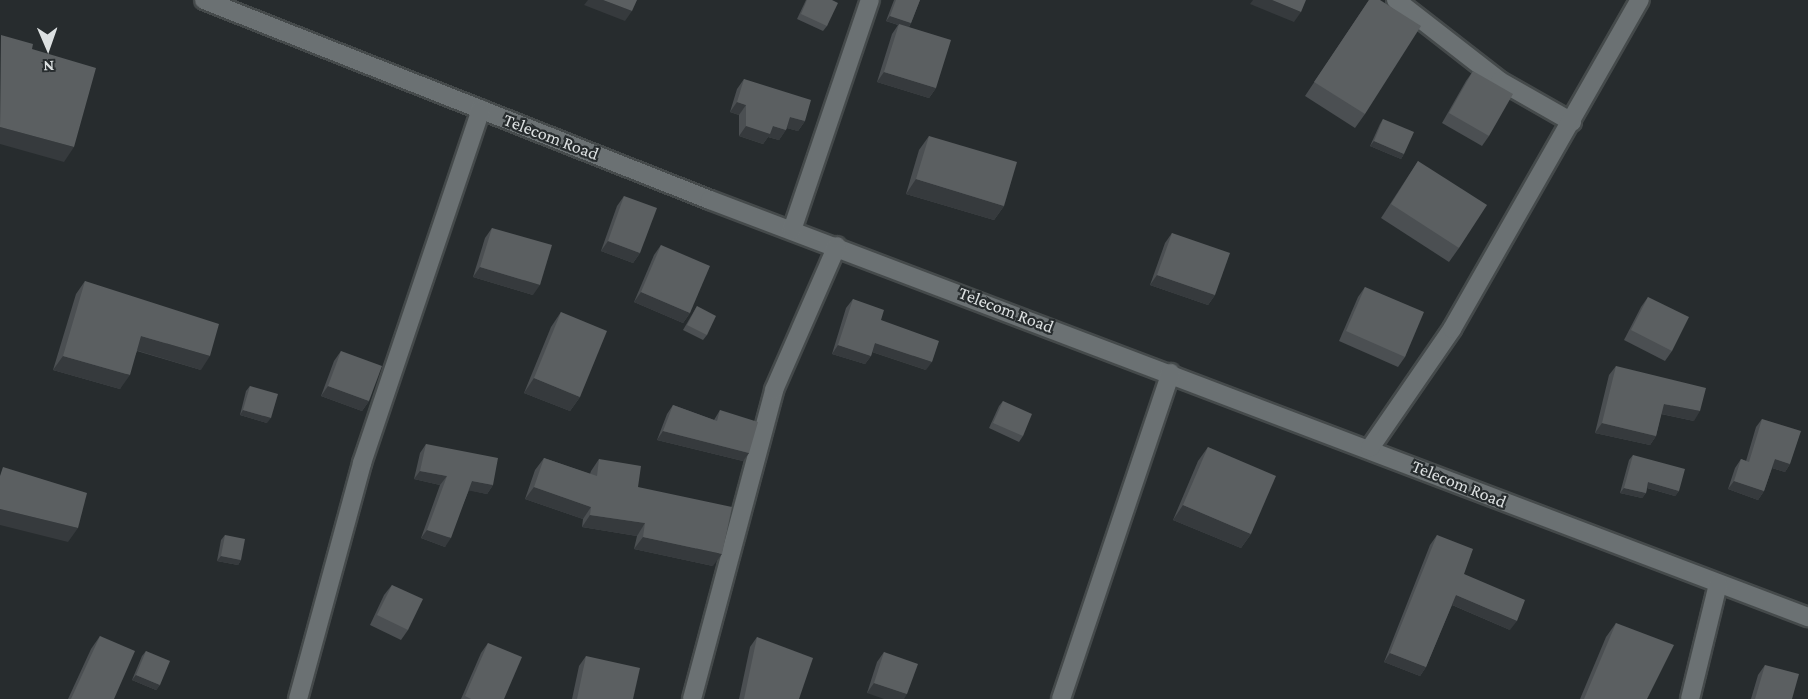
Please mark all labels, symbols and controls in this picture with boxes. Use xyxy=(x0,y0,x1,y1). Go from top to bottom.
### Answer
north arrow xyxy=(18,18,78,78)
text: N xyxy=(43,58,54,75)
street label: Telecom Road xyxy=(500,109,602,165)
street label: Telecom Road xyxy=(955,282,1057,338)
street label: Telecom Road xyxy=(1408,455,1510,513)

